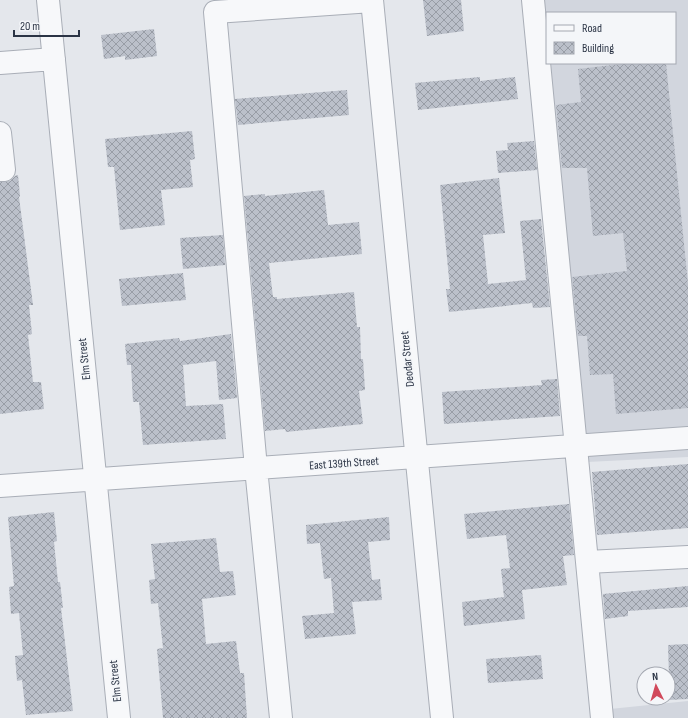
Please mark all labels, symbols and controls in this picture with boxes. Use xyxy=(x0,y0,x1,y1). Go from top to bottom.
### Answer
scale bar xyxy=(14,12,79,38)
legend xyxy=(546,12,676,64)
text: 20 m xyxy=(20,19,40,34)
text: Road xyxy=(582,21,602,36)
text: Building xyxy=(582,41,614,56)
street label: Deodar Street xyxy=(397,330,418,388)
street label: Elm Street xyxy=(75,337,94,381)
street label: East 139th Street xyxy=(309,454,380,473)
street label: Elm Street xyxy=(106,659,125,703)
north arrow xyxy=(636,666,676,706)
text: N xyxy=(652,670,659,683)

